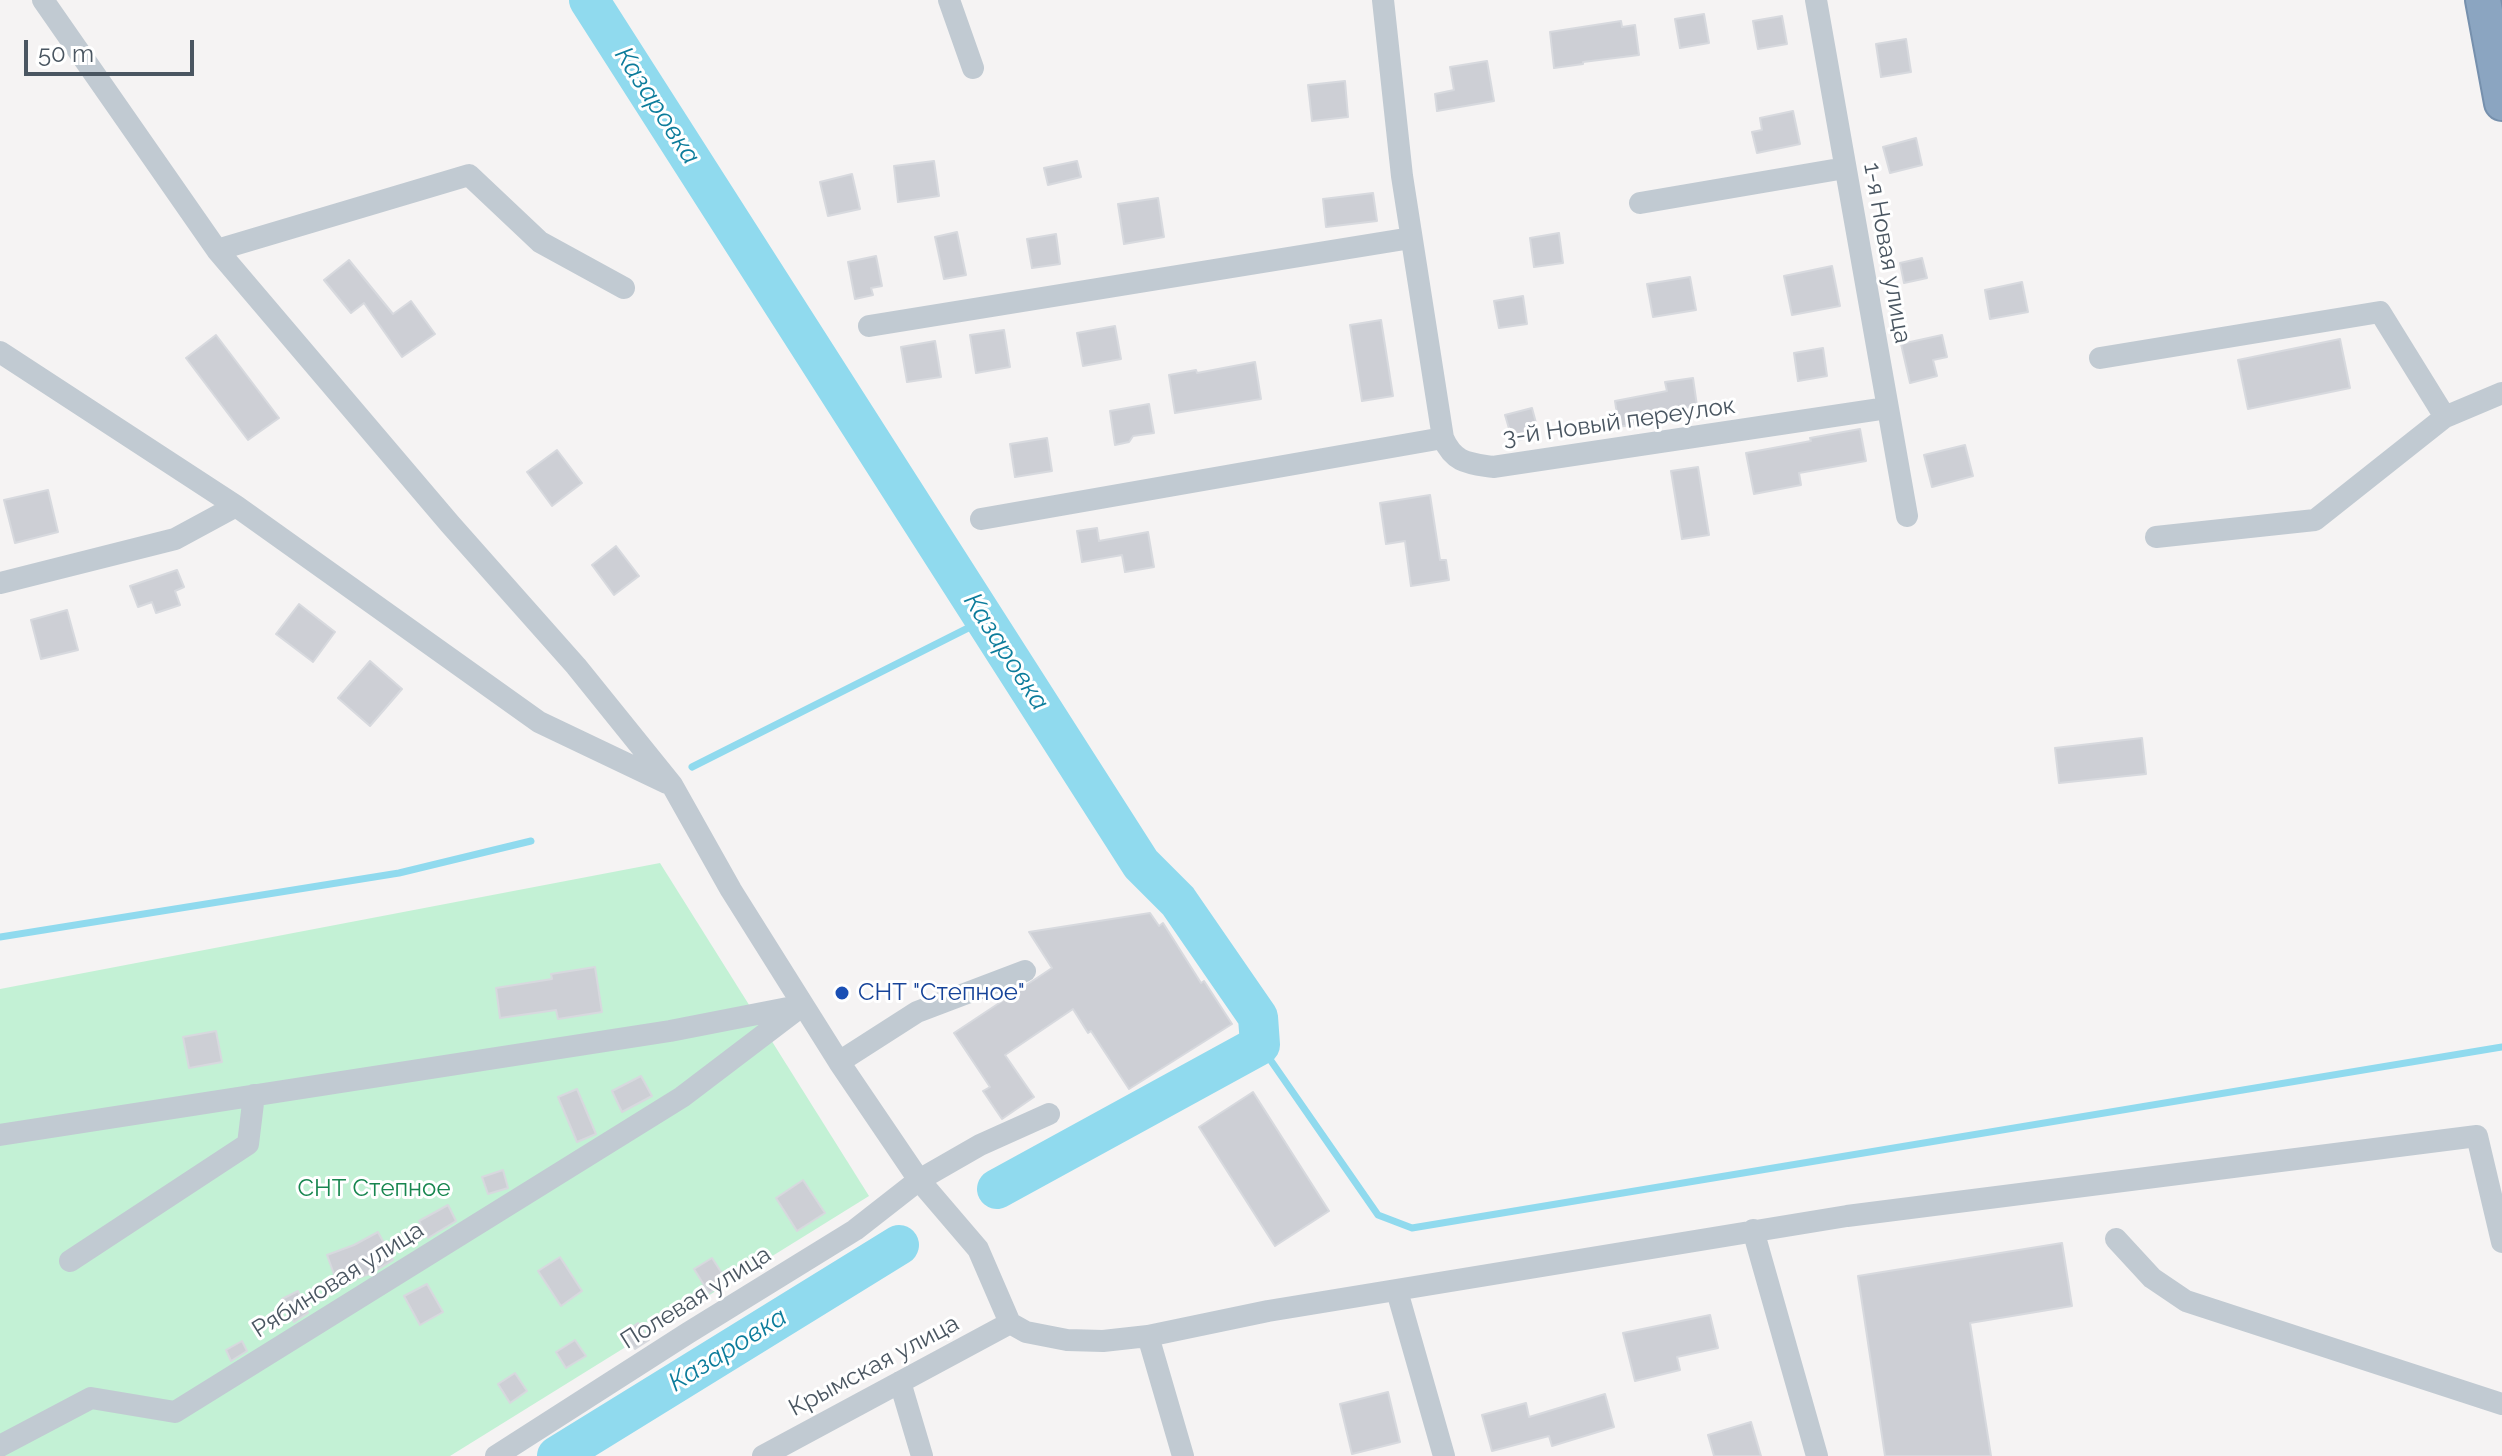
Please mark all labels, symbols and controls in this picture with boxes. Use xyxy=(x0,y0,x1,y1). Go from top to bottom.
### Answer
scale bar xyxy=(28,24,198,74)
text: 50 m xyxy=(38,39,94,68)
water label: Казаровка xyxy=(608,42,706,170)
street label: 1-я Новая улица xyxy=(1857,160,1917,346)
street label: 3-й Новый переулок xyxy=(1501,391,1737,453)
water label: Казаровка xyxy=(957,588,1055,716)
place label: СНТ "Степное" xyxy=(858,979,1025,1007)
marker: СНТ "Степное" xyxy=(833,984,851,1002)
park label: СНТ Степное xyxy=(298,1175,450,1203)
street label: Рябиновая улица xyxy=(247,1216,429,1344)
street label: Полевая улица xyxy=(616,1240,776,1356)
water label: Казаровка xyxy=(663,1301,793,1399)
street label: Крымская улица xyxy=(784,1309,964,1423)

